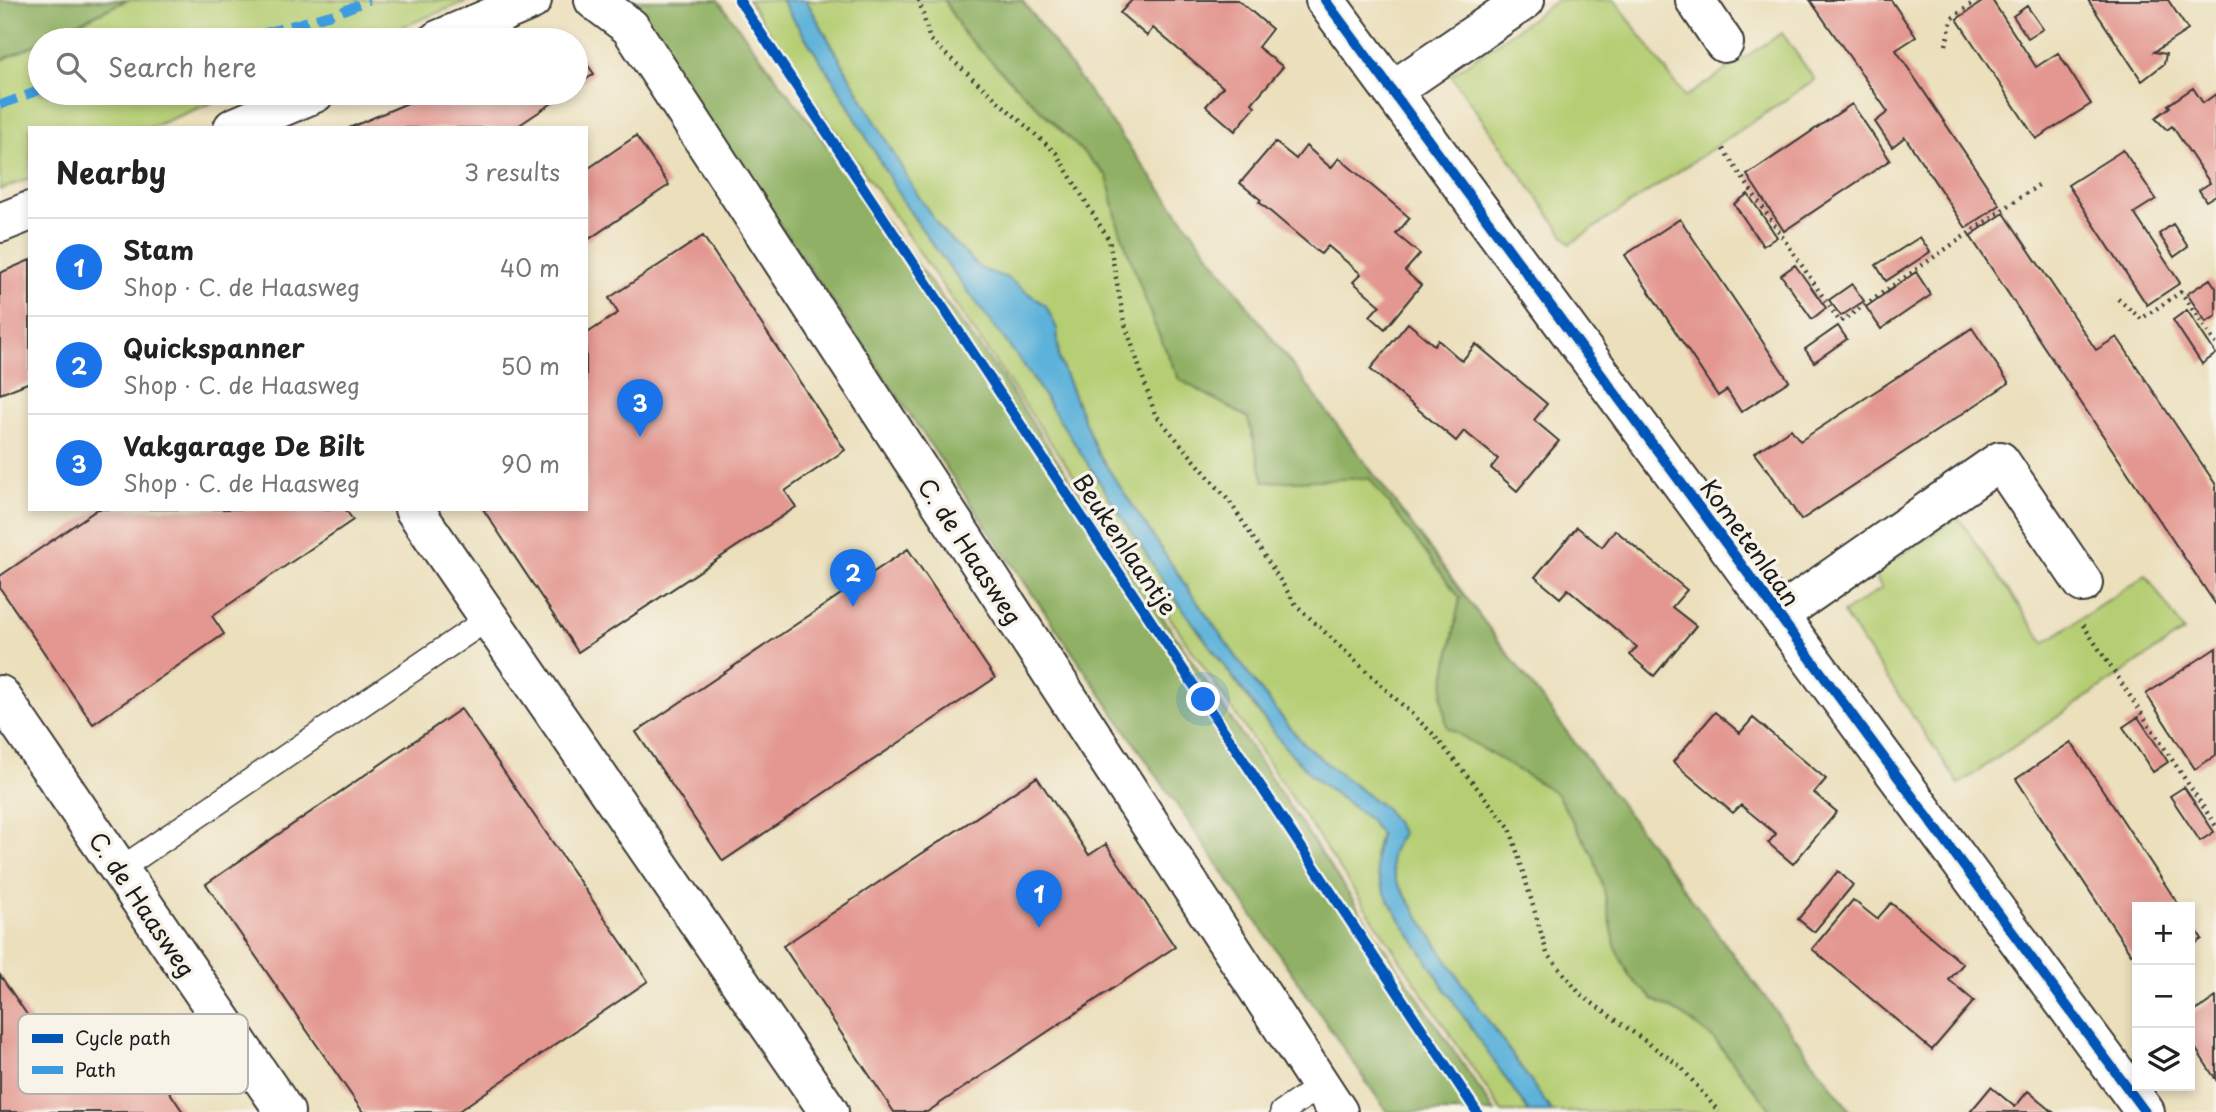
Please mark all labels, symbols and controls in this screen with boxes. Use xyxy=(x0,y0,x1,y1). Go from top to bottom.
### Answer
search box xyxy=(28,28,588,105)
text: Search here xyxy=(108,47,257,86)
icon: search xyxy=(52,48,90,86)
text: Nearby xyxy=(56,149,166,194)
text: 3 results xyxy=(464,154,560,189)
text: Stam xyxy=(123,230,194,269)
text: 1 xyxy=(74,250,85,285)
text: 40 m xyxy=(500,250,560,285)
text: Shop · C. de Haasweg xyxy=(123,269,360,304)
text: Quickspanner xyxy=(123,328,305,367)
text: 2 xyxy=(71,348,87,383)
text: 50 m xyxy=(500,348,560,383)
text: Shop · C. de Haasweg xyxy=(123,367,360,402)
pin: 3 xyxy=(617,379,663,437)
text: Vakgarage De Bilt xyxy=(123,426,365,465)
text: 3 xyxy=(71,446,87,481)
text: 90 m xyxy=(501,446,560,481)
text: Shop · C. de Haasweg xyxy=(123,465,360,500)
street label: Beukenlaantje xyxy=(1065,466,1187,622)
street label: C. de Haasweg xyxy=(910,470,1032,632)
street label: Kometenlaan xyxy=(1692,471,1810,613)
pin: 2 xyxy=(830,549,876,607)
your location xyxy=(1186,682,1220,716)
street label: C. de Haasweg xyxy=(81,824,205,984)
pin: 1 xyxy=(1016,870,1062,928)
map controls xyxy=(2132,902,2195,1091)
button: + xyxy=(2132,902,2195,965)
button: − xyxy=(2132,965,2195,1028)
legend xyxy=(18,1014,248,1094)
text: Cycle path xyxy=(75,1023,171,1051)
button: layers xyxy=(2132,1028,2195,1091)
text: Path xyxy=(75,1055,116,1083)

